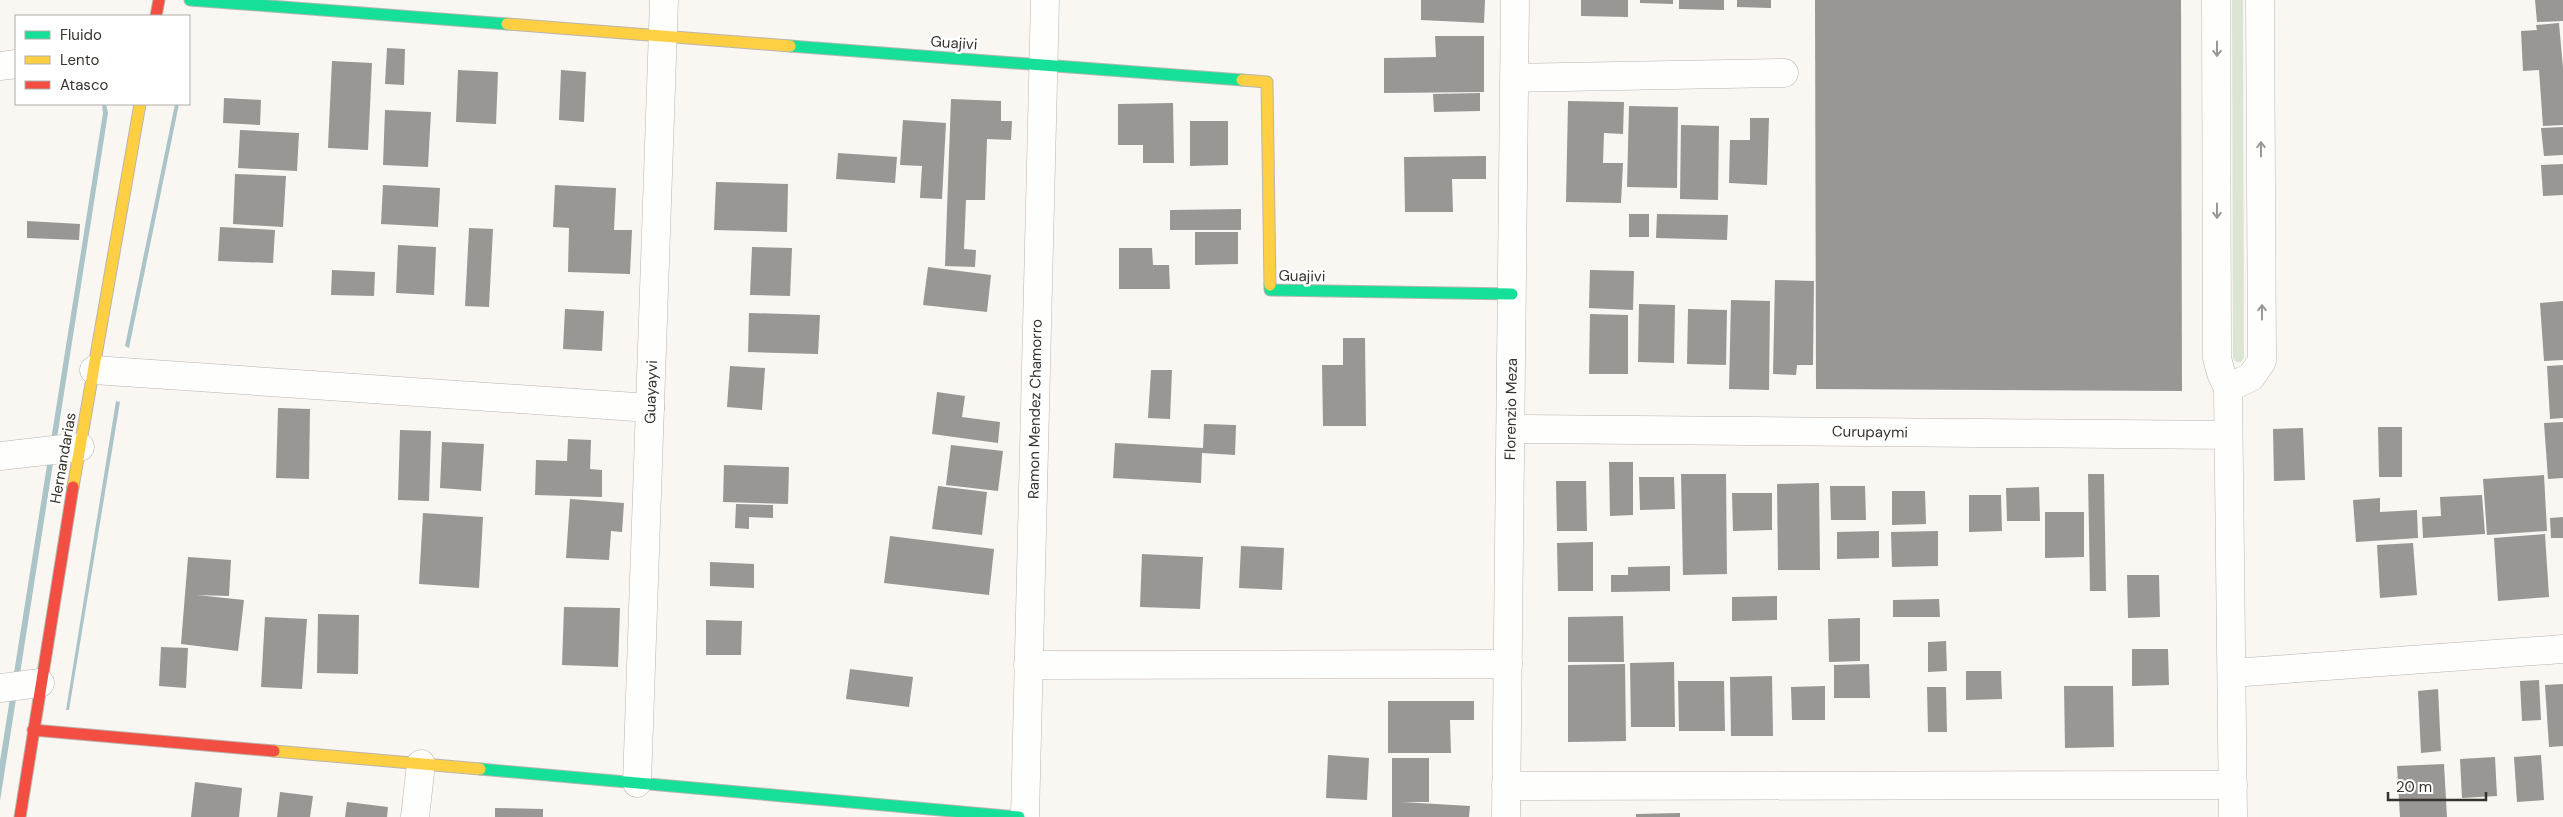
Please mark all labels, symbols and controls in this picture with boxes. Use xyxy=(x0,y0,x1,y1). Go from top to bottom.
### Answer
legend xyxy=(15,15,190,105)
text: Fluido xyxy=(60,25,102,45)
street label: Guajivi xyxy=(930,31,978,55)
one-way arrow xyxy=(2212,40,2222,56)
text: Lento xyxy=(60,50,99,70)
text: Atasco xyxy=(60,75,108,95)
one-way arrow xyxy=(2256,142,2266,158)
one-way arrow xyxy=(2212,202,2222,219)
street label: Guajivi xyxy=(1278,266,1326,286)
one-way arrow xyxy=(2257,304,2266,320)
street label: Ramon Mendez Chamorro xyxy=(1023,319,1047,499)
street label: Florenzio Meza xyxy=(1500,358,1522,460)
street label: Guayayvi xyxy=(640,360,662,424)
street label: Hernandarias xyxy=(45,411,81,505)
street label: Curupaymi xyxy=(1832,421,1908,443)
scale bar xyxy=(2388,770,2486,802)
text: 20 m xyxy=(2396,777,2432,797)

